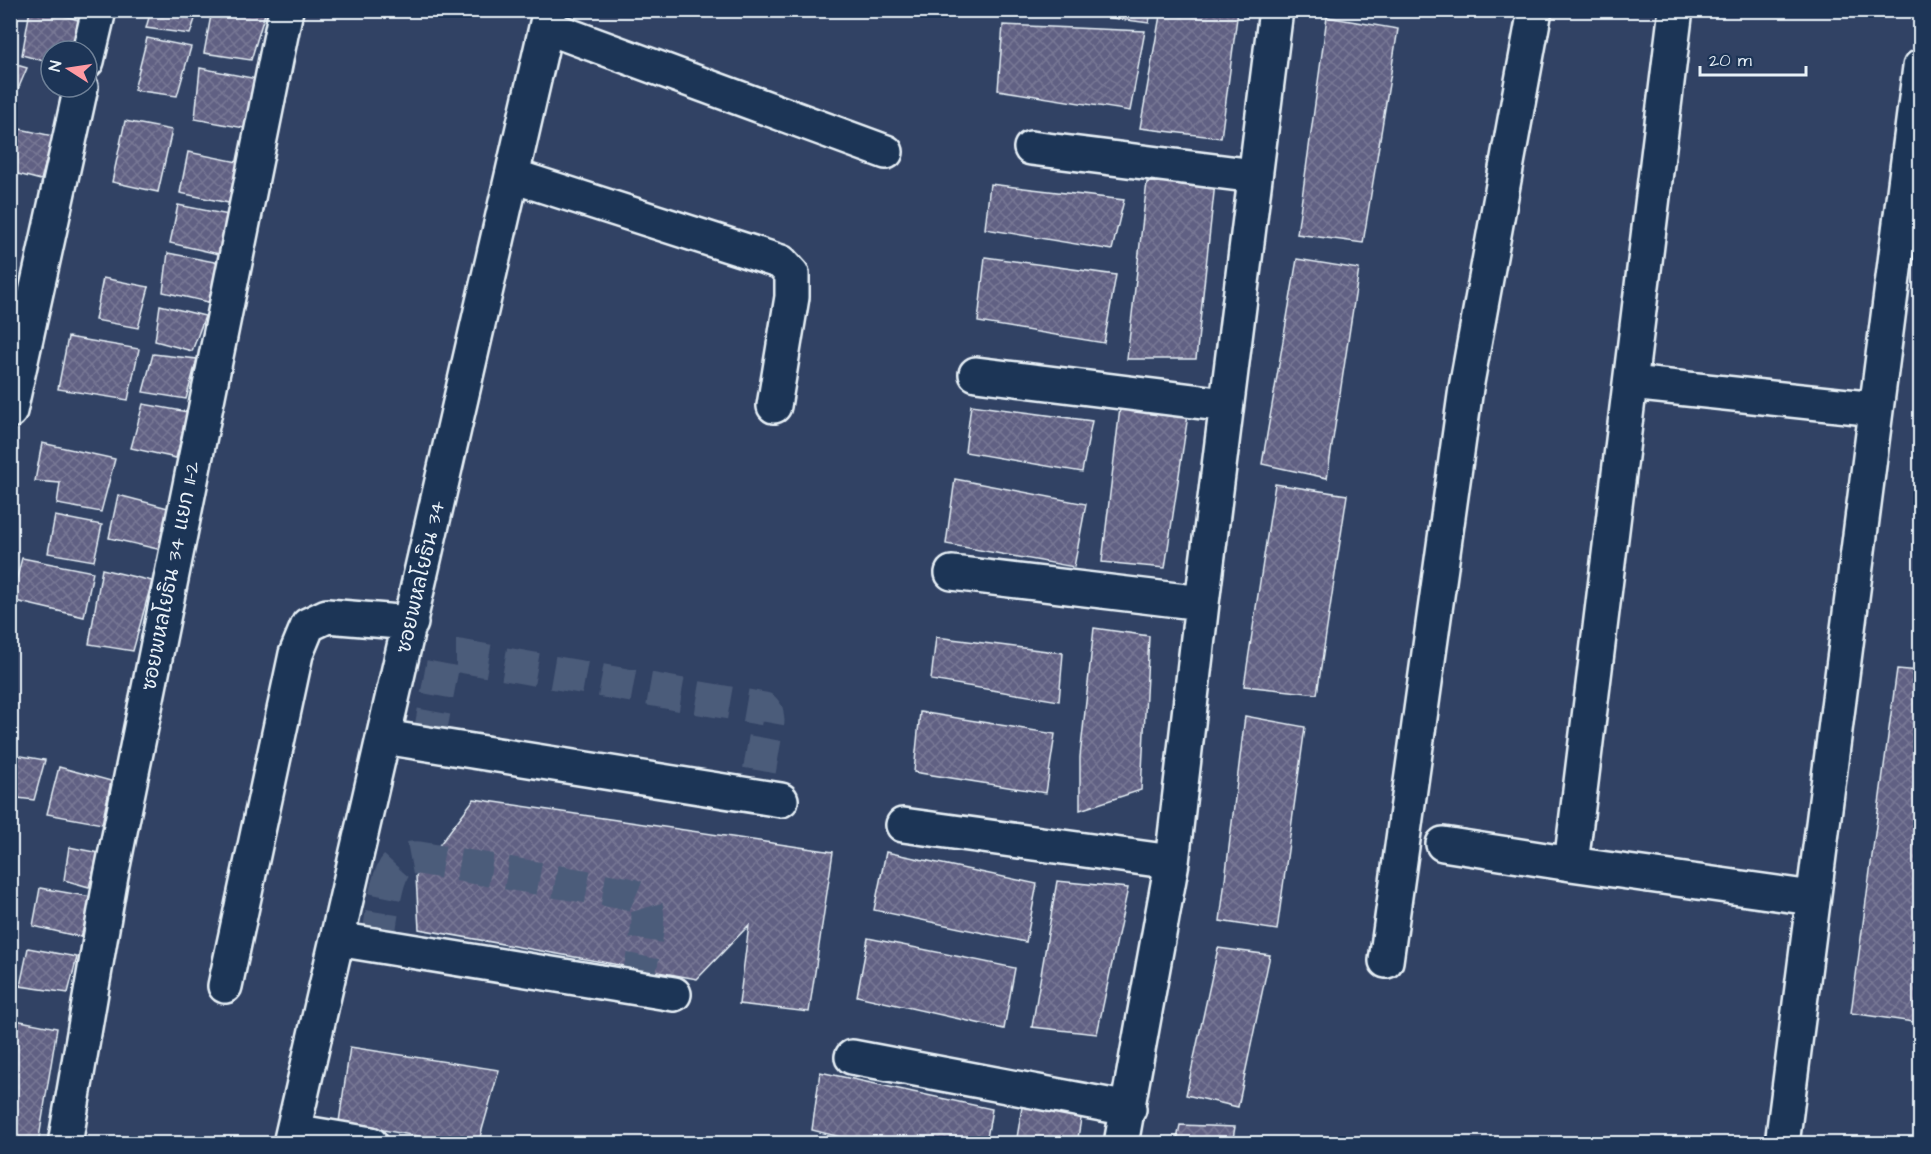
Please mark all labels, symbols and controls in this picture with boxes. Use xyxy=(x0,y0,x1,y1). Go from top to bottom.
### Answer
north arrow xyxy=(39,39,99,99)
scale bar xyxy=(1700,39,1806,77)
text: 20 m xyxy=(1709,48,1752,73)
text: N xyxy=(44,59,67,73)
street label: ซอยพหลโยธิน 34 แยก 11-2 xyxy=(135,458,207,693)
street label: ซอยพหลโยธิน 34 xyxy=(390,498,452,656)

